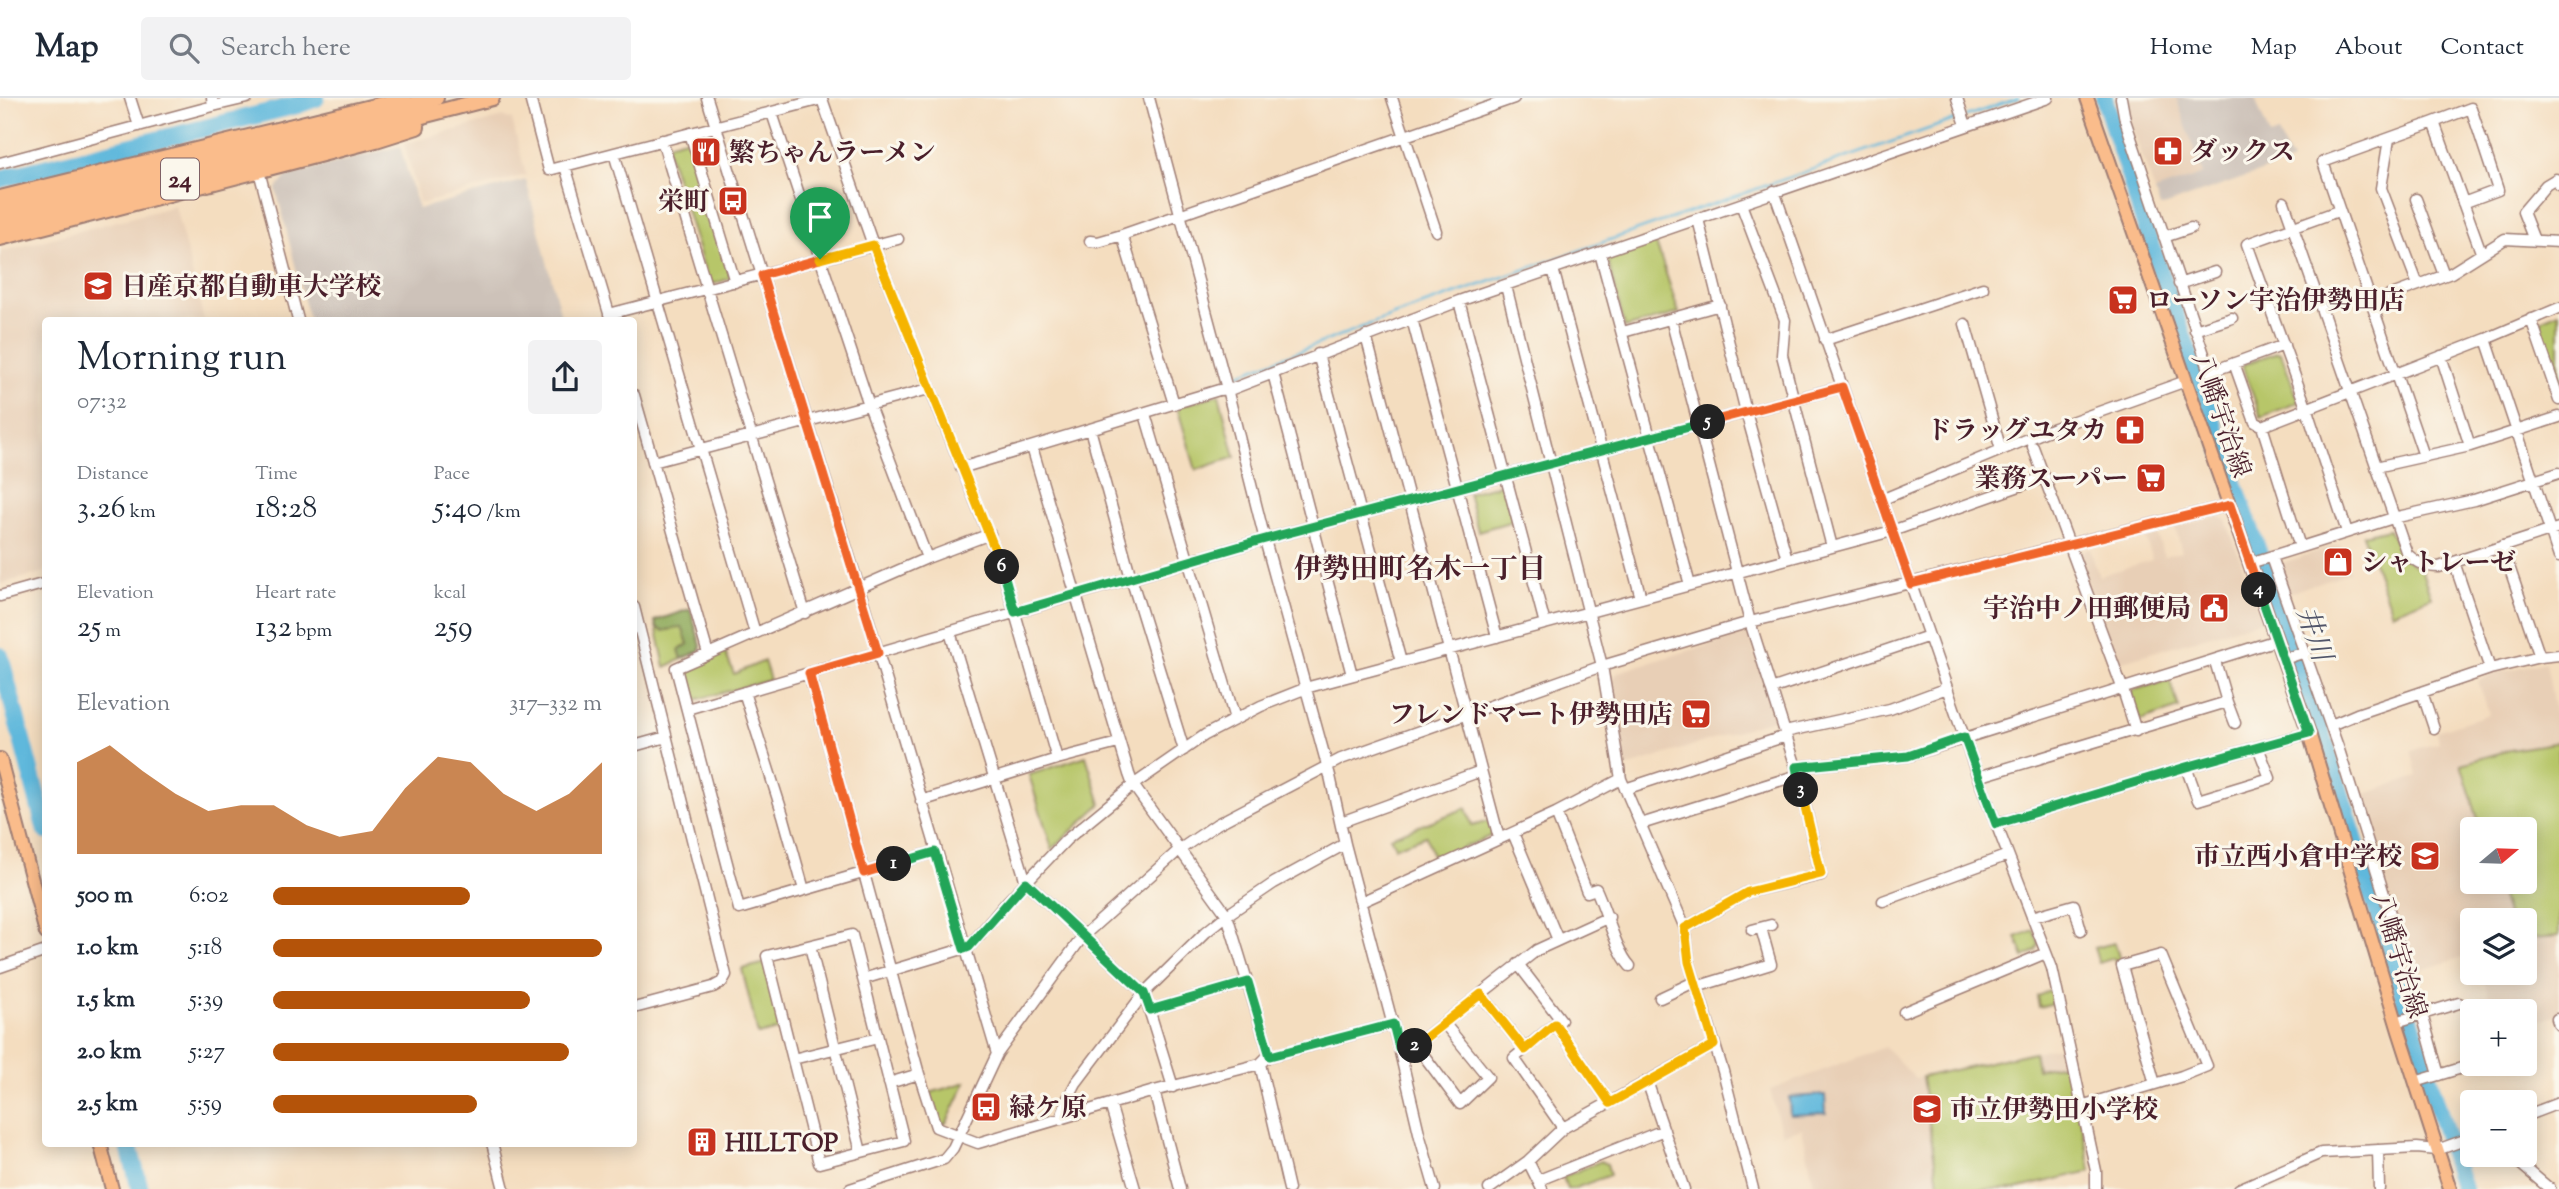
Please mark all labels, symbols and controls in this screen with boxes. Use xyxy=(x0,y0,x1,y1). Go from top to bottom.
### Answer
search box xyxy=(141,17,631,80)
text: Map xyxy=(35,24,99,72)
icon: search xyxy=(165,29,203,67)
text: Search here xyxy=(221,30,351,67)
text: Home xyxy=(2150,31,2213,65)
text: Map xyxy=(2251,31,2297,65)
text: About xyxy=(2335,31,2402,65)
text: Contact xyxy=(2440,31,2524,65)
pharmacy icon: ダックス xyxy=(2151,134,2185,168)
restaurant icon: 繁ちゃんラーメン xyxy=(689,135,723,169)
place label: ダックス xyxy=(2191,135,2295,172)
place label: 繁ちゃんラーメン xyxy=(729,136,936,173)
road number: 24 xyxy=(161,158,199,200)
bus stop icon: 栄町 xyxy=(716,184,750,218)
place label: 栄町 xyxy=(658,185,710,222)
pin xyxy=(790,187,850,259)
icon: arrive xyxy=(801,198,839,236)
school or university icon: 日産京都自動車大学校 xyxy=(81,269,115,303)
place label: 日産京都自動車大学校 xyxy=(121,270,381,307)
supermarket icon: ローソン宇治伊勢田店 xyxy=(2106,283,2140,317)
place label: ローソン宇治伊勢田店 xyxy=(2146,284,2405,321)
text: Morning run xyxy=(77,333,287,387)
button: share xyxy=(528,340,602,414)
street label: 八幡宇治線 xyxy=(2181,348,2258,483)
text: 07:32 xyxy=(77,386,127,419)
pin: 5 xyxy=(1690,404,1726,440)
text: 5 xyxy=(1704,408,1711,435)
pharmacy icon: ドラッグユタカ xyxy=(2113,413,2147,447)
place label: ドラッグユタカ xyxy=(1926,414,2107,451)
text: Distance xyxy=(77,461,149,488)
text: Time xyxy=(255,461,298,488)
text: Pace xyxy=(434,461,470,488)
supermarket icon: 業務スーパー xyxy=(2134,461,2168,495)
place label: 業務スーパー xyxy=(1975,462,2128,499)
text: 3.26 xyxy=(77,488,126,531)
text: 18:28 xyxy=(255,488,317,531)
text: 5:40 xyxy=(434,488,482,531)
text: km xyxy=(126,499,156,526)
text: /km xyxy=(482,499,521,526)
shop icon: シャトレーゼ xyxy=(2321,545,2355,579)
place label: シャトレーゼ xyxy=(2361,546,2516,583)
pin: 6 xyxy=(984,550,1020,584)
district label: 伊勢田町名木一丁目 xyxy=(1294,551,1546,591)
text: 6 xyxy=(997,553,1006,580)
pin: 4 xyxy=(2242,573,2276,608)
text: 4 xyxy=(2254,576,2263,603)
text: Elevation xyxy=(77,580,154,607)
text: Heart rate xyxy=(255,580,336,607)
text: kcal xyxy=(434,580,466,607)
public building icon: 宇治中ノ田郵便局 xyxy=(2197,591,2231,625)
place label: 宇治中ノ田郵便局 xyxy=(1983,592,2191,629)
water label: 井川 xyxy=(2284,601,2341,670)
text: 25 xyxy=(77,607,101,650)
text: 132 xyxy=(255,607,292,650)
text: 259 xyxy=(434,607,473,650)
text: m xyxy=(101,618,121,645)
text: bpm xyxy=(292,618,332,645)
text: Elevation xyxy=(77,688,170,721)
text: 317–332 m xyxy=(509,688,602,721)
supermarket icon: フレンドマート伊勢田店 xyxy=(1679,697,1713,731)
place label: フレンドマート伊勢田店 xyxy=(1389,698,1673,735)
pin: 3 xyxy=(1784,772,1818,808)
text: 3 xyxy=(1797,776,1804,803)
north arrow xyxy=(2460,817,2538,894)
map controls xyxy=(2460,817,2537,1167)
school or university icon: 市立西小倉中学校 xyxy=(2408,839,2442,873)
place label: 市立西小倉中学校 xyxy=(2194,840,2402,877)
pin: 1 xyxy=(876,846,912,882)
text: 1 xyxy=(890,850,897,877)
text: 500 m xyxy=(77,880,133,913)
text: 6:02 xyxy=(189,880,229,913)
street label: 八幡宇治線 xyxy=(2361,888,2434,1023)
button: layers xyxy=(2460,908,2537,985)
text: 1.0 km xyxy=(77,932,139,965)
text: 5:18 xyxy=(189,932,222,965)
text: 1.5 km xyxy=(77,984,135,1017)
text: 5:39 xyxy=(189,984,223,1017)
button: + xyxy=(2460,999,2537,1076)
pin: 2 xyxy=(1398,1028,1432,1063)
text: 2 xyxy=(1410,1032,1419,1059)
text: 2.0 km xyxy=(77,1036,142,1069)
text: 5:27 xyxy=(189,1036,225,1069)
text: 2.5 km xyxy=(77,1088,138,1121)
text: 5:59 xyxy=(189,1088,222,1121)
bus stop icon: 緑ケ原 xyxy=(969,1090,1003,1124)
button: − xyxy=(2460,1090,2537,1167)
place label: 緑ケ原 xyxy=(1009,1091,1087,1128)
school or university icon: 市立伊勢田小学校 xyxy=(1910,1092,1944,1126)
place label: 市立伊勢田小学校 xyxy=(1950,1093,2158,1130)
building icon: HILLTOP xyxy=(685,1125,719,1159)
place label: HILLTOP xyxy=(725,1126,839,1163)

